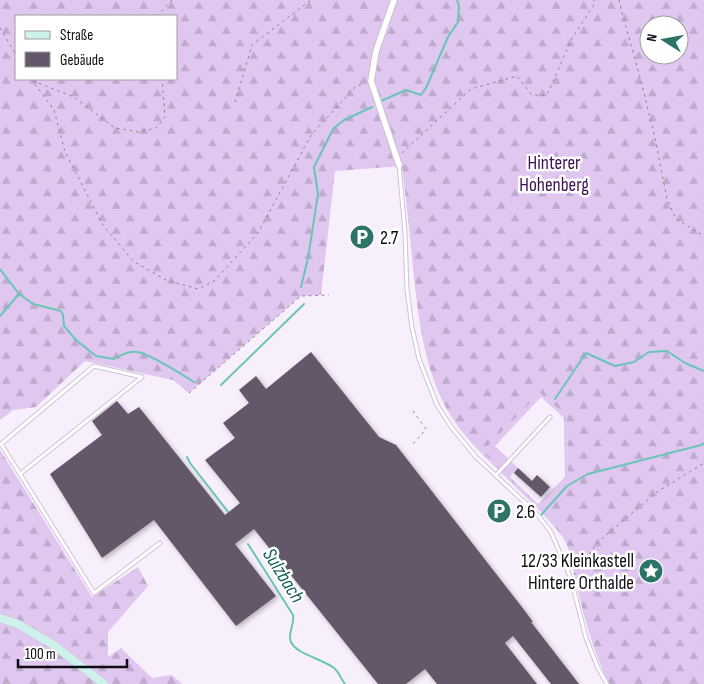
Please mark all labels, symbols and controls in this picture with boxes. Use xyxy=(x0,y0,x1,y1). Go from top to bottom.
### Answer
legend xyxy=(15,15,178,80)
north arrow xyxy=(639,15,689,65)
text: Straße xyxy=(60,26,93,45)
text: N xyxy=(643,32,661,43)
text: Gebäude xyxy=(60,51,104,70)
park label: Hinterer Hohenberg xyxy=(519,152,589,197)
parking icon: 2.7 xyxy=(349,224,375,250)
place label: 2.7 xyxy=(380,227,399,250)
parking icon: 2.6 xyxy=(486,498,512,524)
place label: 2.6 xyxy=(516,501,535,524)
water label: Sulzbach xyxy=(257,544,309,607)
place label: 12/33 Kleinkastell Hintere Orthalde xyxy=(521,550,634,595)
place icon: 12/33 Kleinkastell Hintere Orthalde xyxy=(638,558,664,584)
scale bar xyxy=(18,636,126,668)
text: 100 m xyxy=(25,645,56,664)

